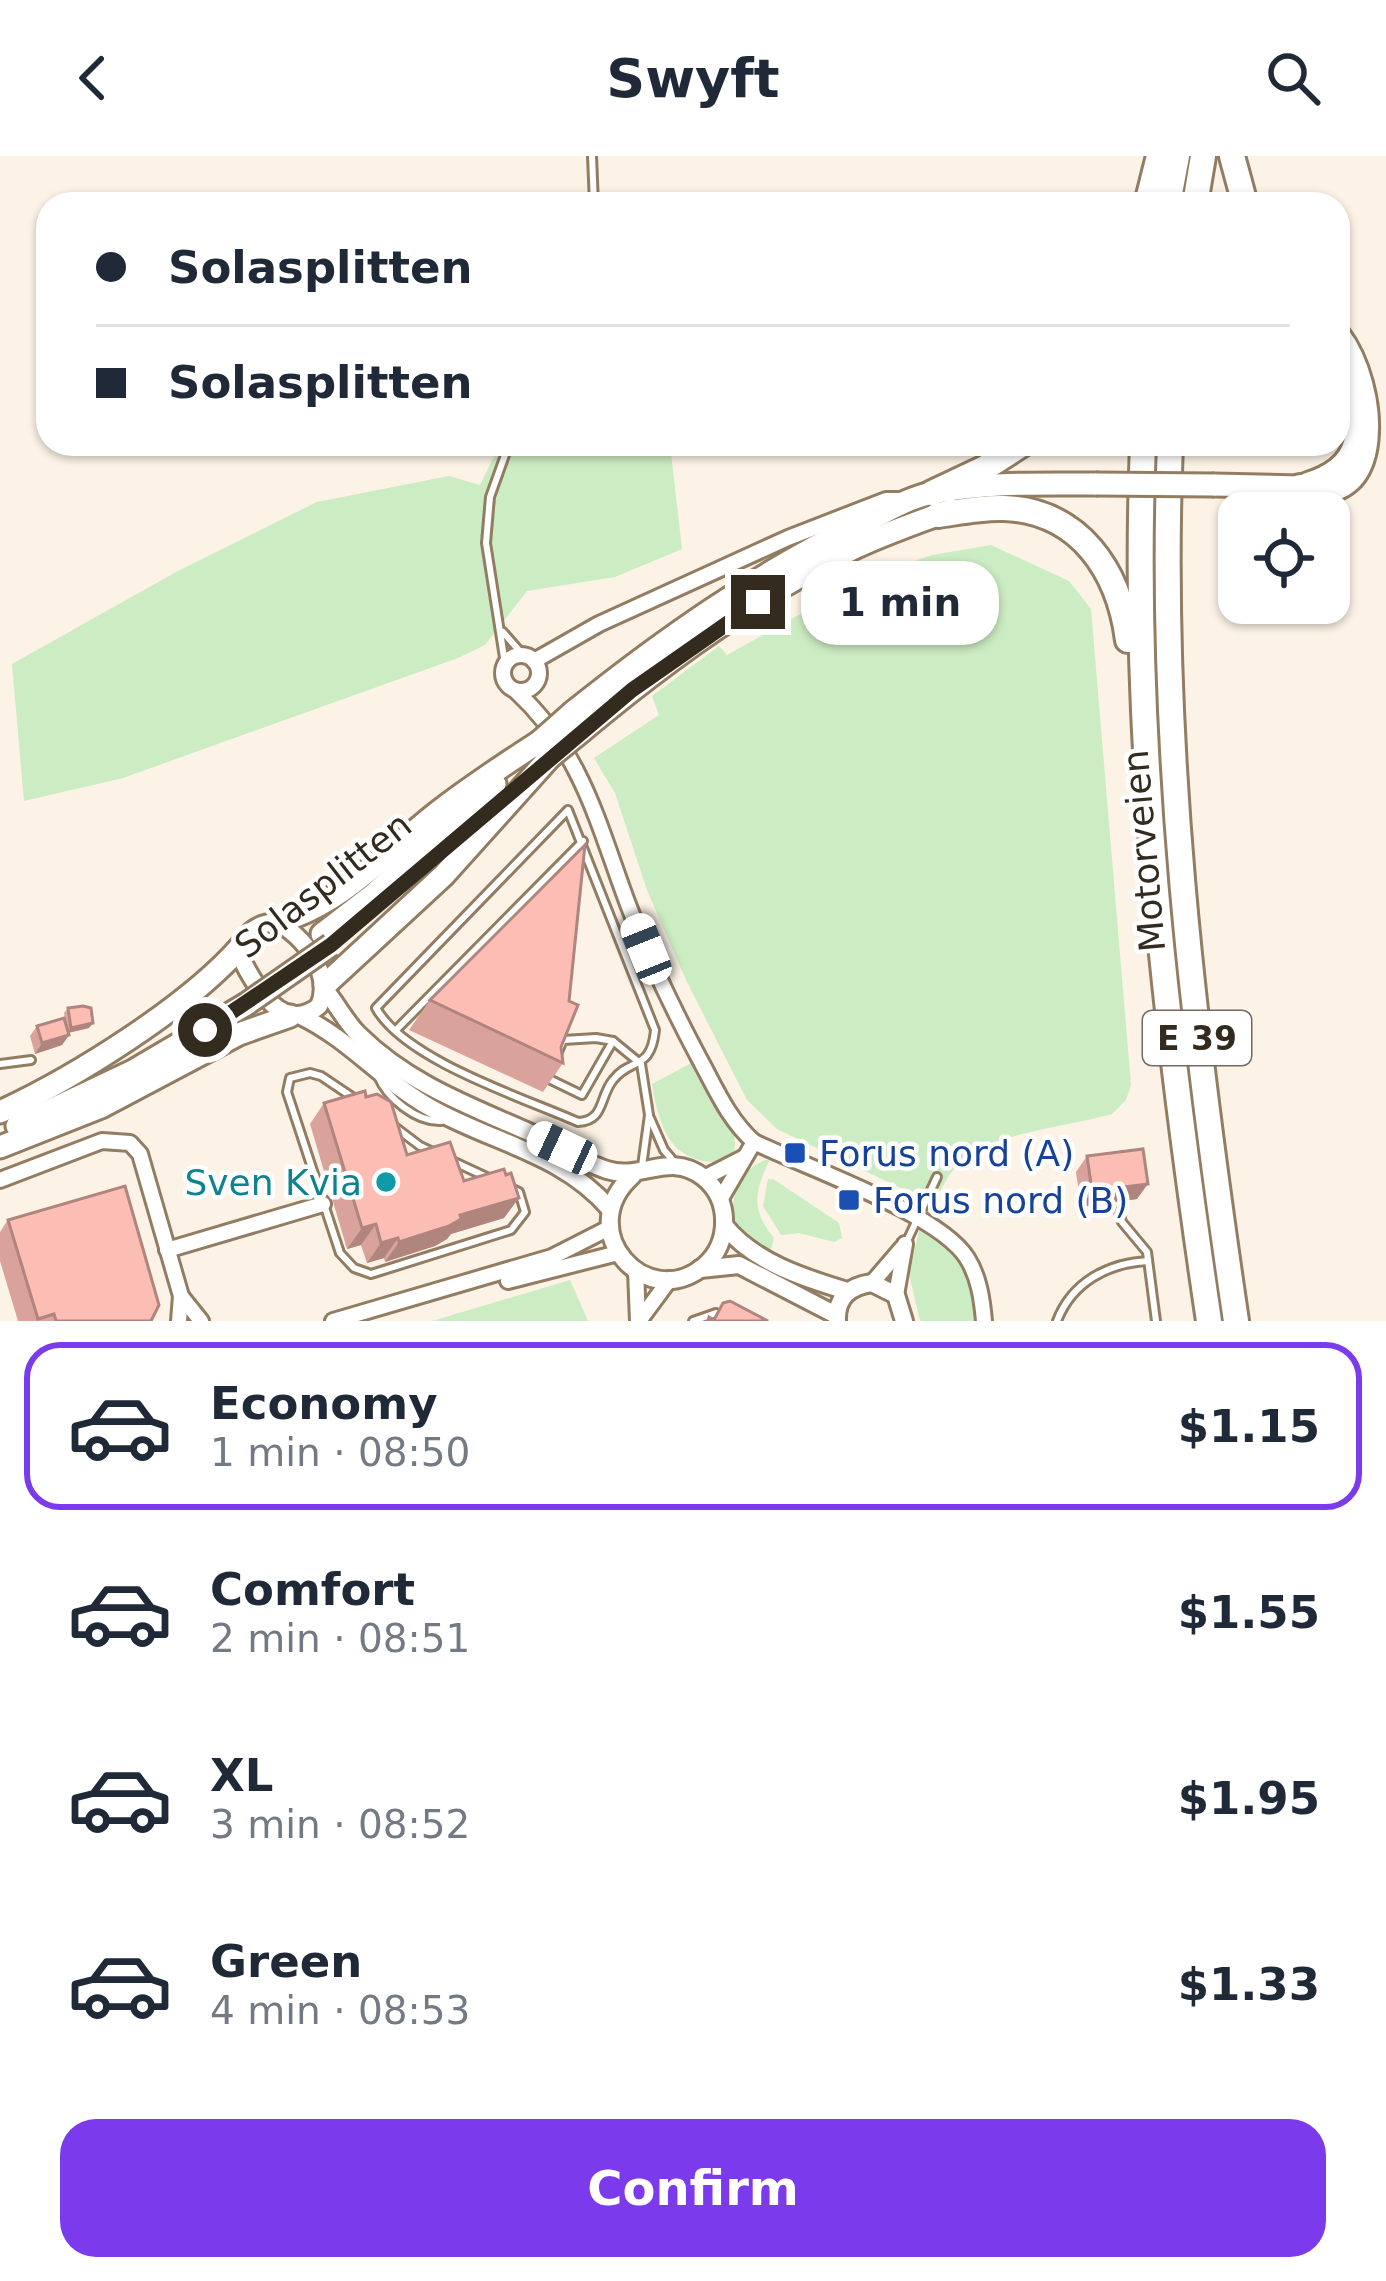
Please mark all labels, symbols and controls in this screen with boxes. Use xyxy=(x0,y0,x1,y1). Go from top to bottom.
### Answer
icon: back xyxy=(60,45,126,111)
icon: search xyxy=(1260,45,1326,111)
text: Swyft xyxy=(606,47,780,110)
text: Solasplitten xyxy=(168,241,473,294)
text: Solasplitten xyxy=(168,356,473,409)
map controls xyxy=(1218,492,1350,624)
button: locate xyxy=(1218,492,1350,624)
callout: 1 min xyxy=(800,560,998,644)
route end xyxy=(731,575,785,629)
text: 1 min xyxy=(839,580,961,625)
street label: Motorveien xyxy=(1115,748,1173,954)
street label: Solasplitten xyxy=(227,804,419,966)
car xyxy=(616,909,676,989)
route start xyxy=(178,1003,232,1057)
road number: E 39 xyxy=(1143,1011,1251,1065)
car xyxy=(522,1116,602,1180)
place label: Forus nord (A) xyxy=(819,1133,1074,1174)
marker: Forus nord (A) xyxy=(782,1140,808,1166)
place label: Sven Kvia xyxy=(184,1162,362,1203)
marker: Sven Kvia xyxy=(373,1169,399,1195)
place label: Forus nord (B) xyxy=(873,1180,1128,1221)
marker: Forus nord (B) xyxy=(836,1187,862,1213)
icon: car xyxy=(66,1372,174,1480)
text: Economy xyxy=(210,1377,438,1430)
text: $1.15 xyxy=(1178,1400,1320,1453)
text: 1 min · 08:50 xyxy=(210,1430,470,1475)
icon: car xyxy=(66,1558,174,1666)
text: Comfort xyxy=(210,1563,415,1616)
text: $1.55 xyxy=(1178,1586,1320,1639)
text: 2 min · 08:51 xyxy=(210,1616,470,1661)
icon: car xyxy=(66,1744,174,1852)
text: XL xyxy=(210,1749,273,1802)
text: $1.95 xyxy=(1178,1772,1320,1825)
text: 3 min · 08:52 xyxy=(210,1802,470,1847)
icon: car xyxy=(66,1930,174,2038)
text: Green xyxy=(210,1935,362,1988)
text: $1.33 xyxy=(1178,1958,1320,2011)
text: 4 min · 08:53 xyxy=(210,1988,470,2033)
button: Confirm xyxy=(60,2119,1326,2257)

